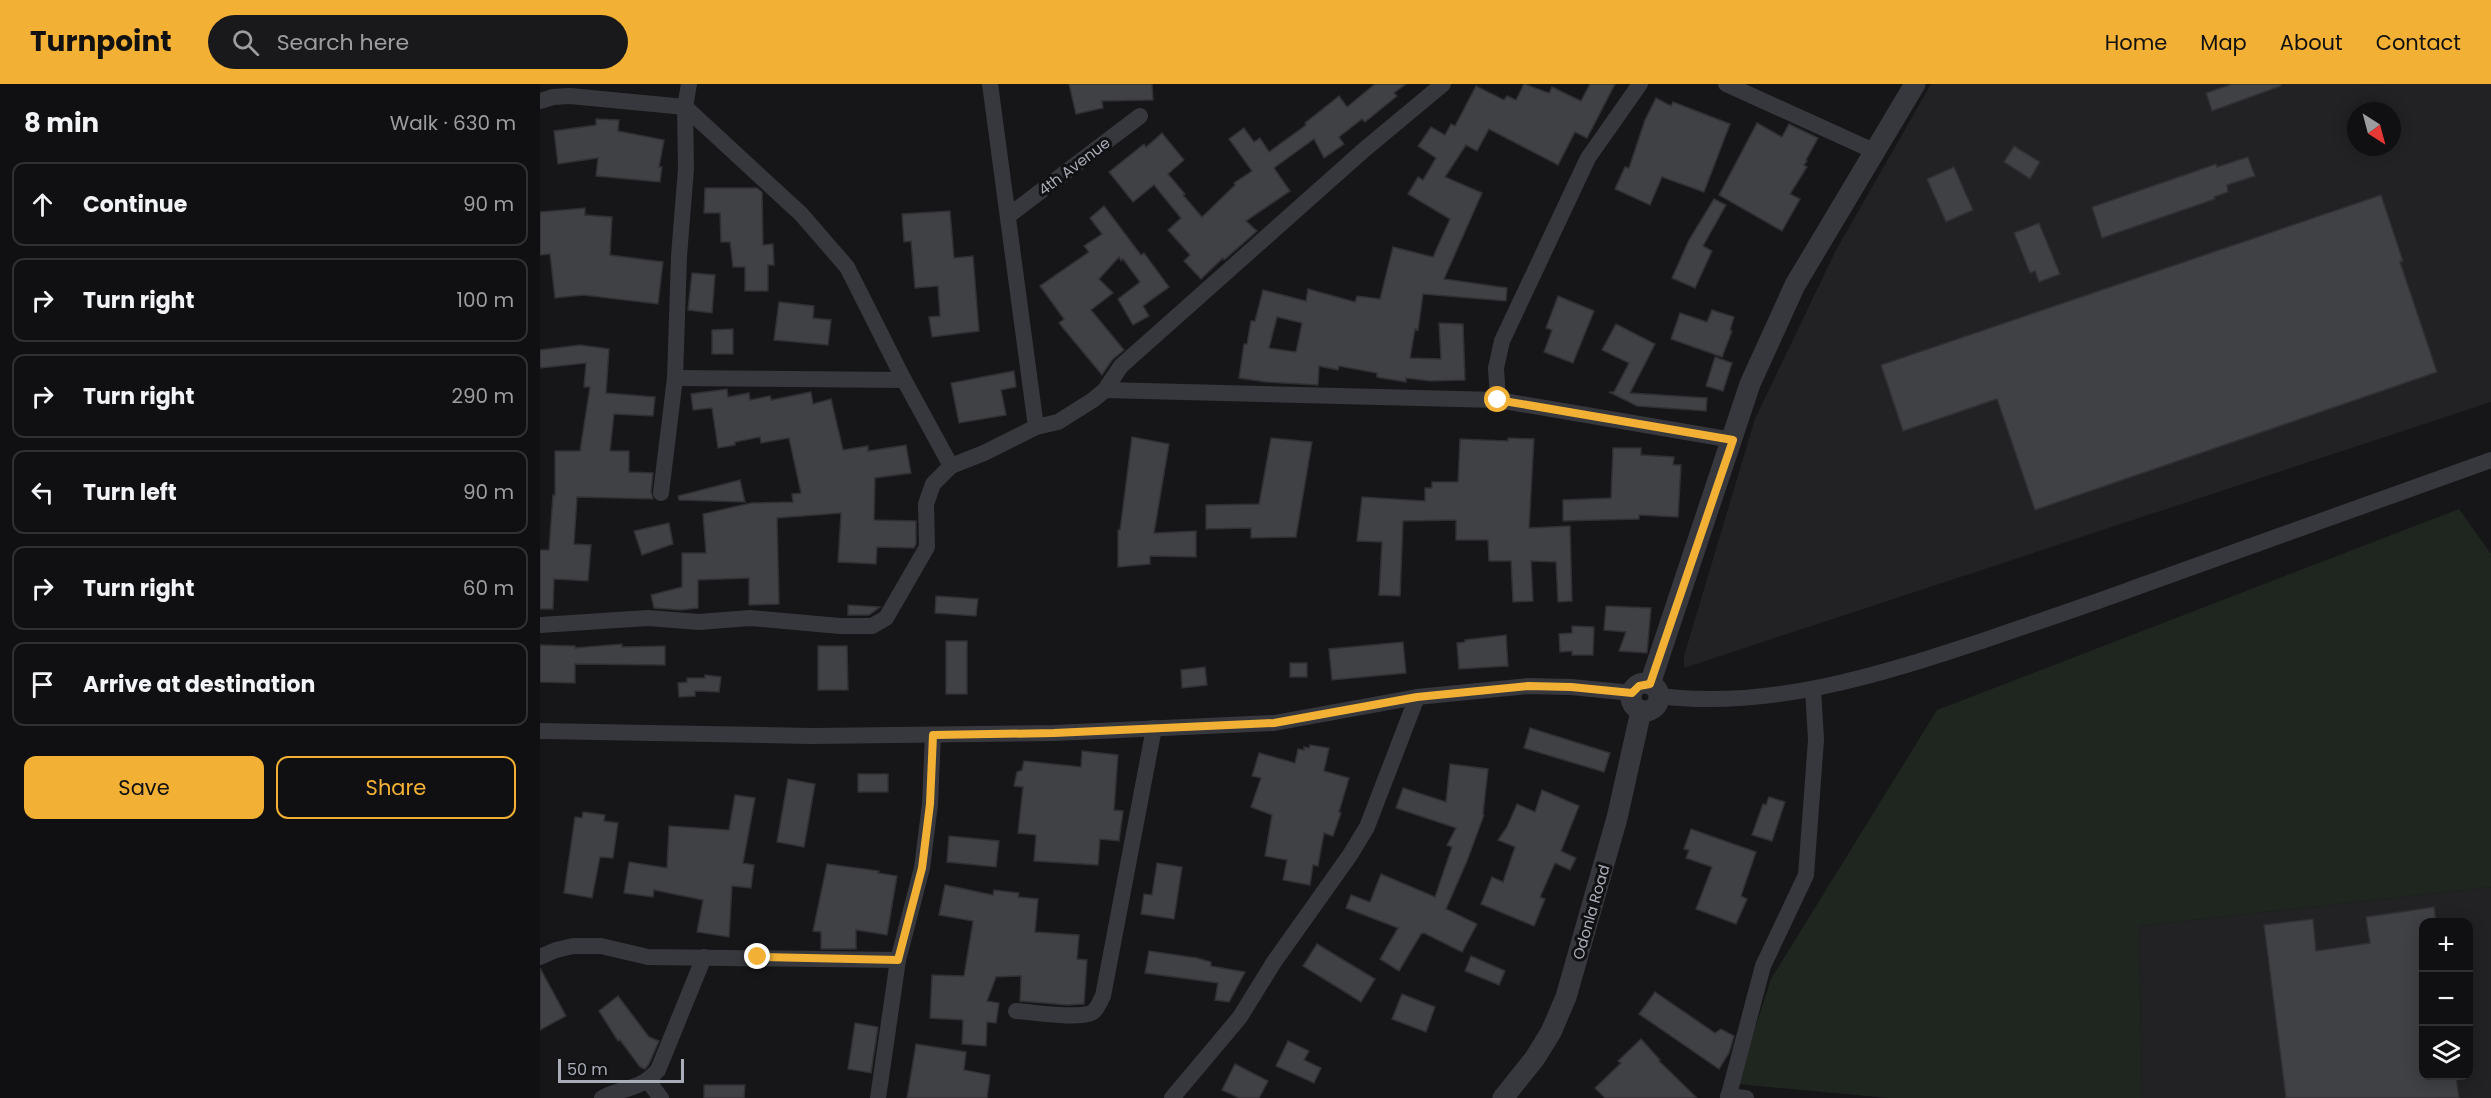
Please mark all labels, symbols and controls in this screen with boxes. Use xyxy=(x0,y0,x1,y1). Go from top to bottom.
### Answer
search box xyxy=(208,15,628,69)
text: Turnpoint xyxy=(30,22,172,61)
icon: search xyxy=(229,26,262,59)
text: Search here xyxy=(277,27,409,58)
text: Home xyxy=(2105,28,2167,57)
text: Map xyxy=(2200,28,2247,57)
text: About xyxy=(2280,28,2343,57)
text: Contact xyxy=(2376,28,2461,57)
north arrow xyxy=(2347,102,2401,156)
text: 8 min xyxy=(24,105,99,141)
text: Walk · 630 m xyxy=(390,109,516,137)
street label: 4th Avenue xyxy=(1034,132,1114,200)
icon: ahead xyxy=(26,188,59,221)
text: Continue xyxy=(83,189,187,220)
text: 90 m xyxy=(463,190,514,218)
icon: right xyxy=(26,284,59,317)
text: Turn right xyxy=(83,285,194,316)
text: 100 m xyxy=(457,286,514,314)
icon: right xyxy=(26,380,59,413)
text: Turn right xyxy=(83,381,194,412)
text: 290 m xyxy=(451,382,514,410)
route start xyxy=(1484,386,1510,412)
icon: left xyxy=(26,476,59,509)
text: Turn left xyxy=(83,477,177,508)
text: 90 m xyxy=(463,478,514,506)
icon: right xyxy=(26,572,59,605)
text: Turn right xyxy=(83,573,194,604)
text: 60 m xyxy=(463,574,514,602)
icon: arrive xyxy=(26,668,59,701)
text: Arrive at destination xyxy=(83,669,315,700)
button: Save xyxy=(24,756,264,819)
button: Share xyxy=(276,756,516,819)
street label: Odonla Road xyxy=(1567,862,1615,962)
map controls xyxy=(2419,918,2473,1080)
button: + xyxy=(2419,918,2473,972)
route end xyxy=(744,943,770,969)
button: − xyxy=(2419,972,2473,1026)
button: layers xyxy=(2419,1026,2473,1080)
scale bar xyxy=(558,1056,684,1084)
text: 50 m xyxy=(567,1058,608,1081)

